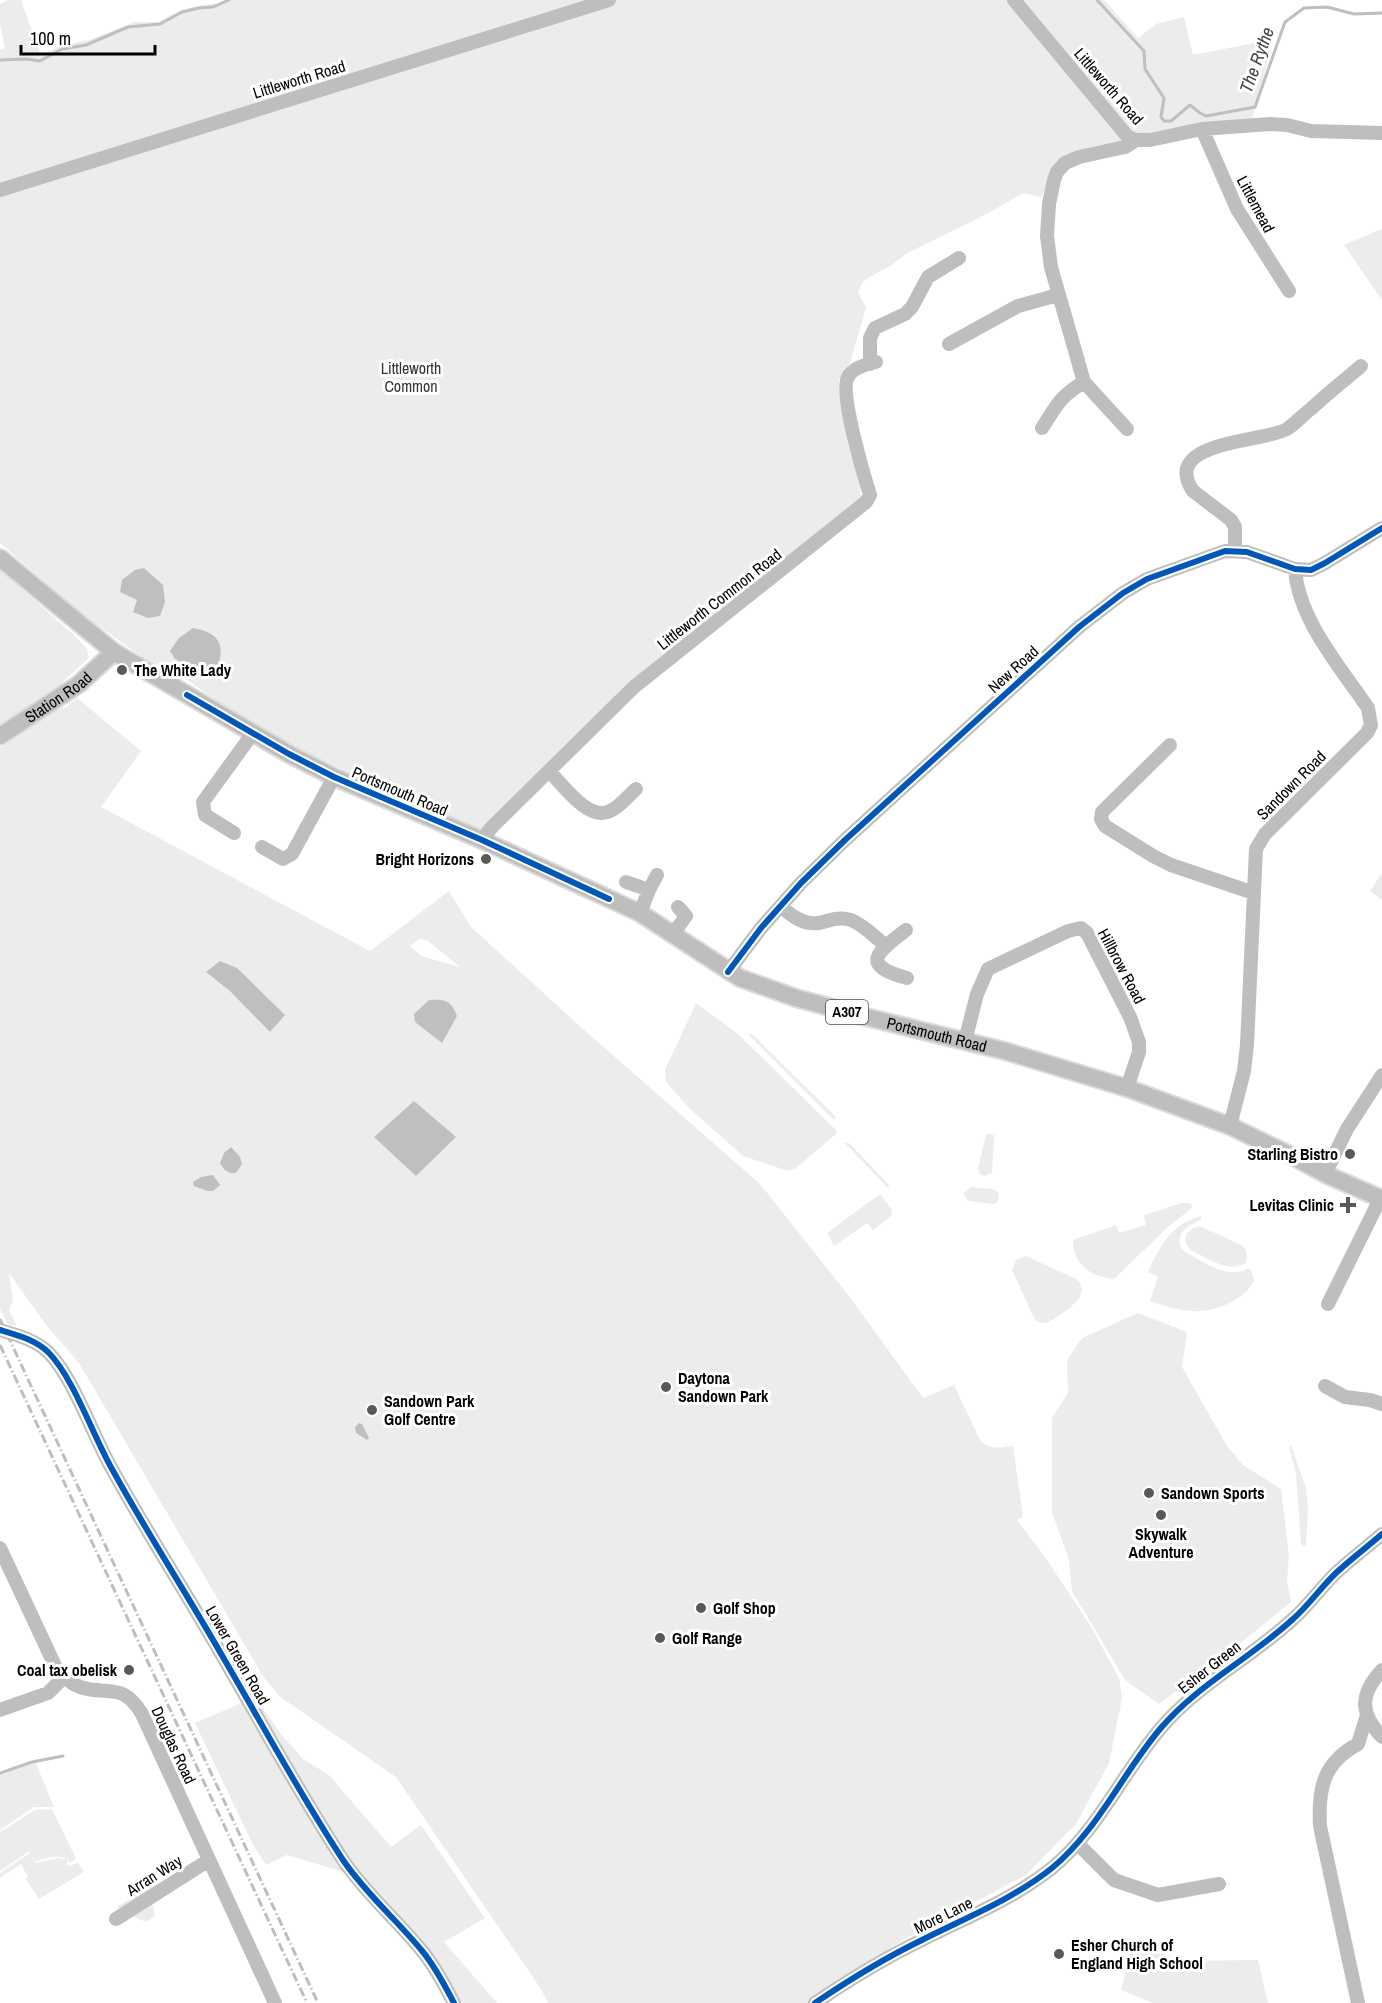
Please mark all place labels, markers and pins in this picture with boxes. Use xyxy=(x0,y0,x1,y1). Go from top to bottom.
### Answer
place label: The White Lady xyxy=(134,659,232,681)
marker: The White Lady xyxy=(115,663,129,677)
place label: Bright Horizons xyxy=(376,848,474,870)
marker: Bright Horizons xyxy=(479,852,493,866)
place label: Starling Bistro xyxy=(1248,1143,1338,1165)
marker: Starling Bistro xyxy=(1343,1147,1357,1161)
place label: Levitas Clinic xyxy=(1249,1194,1334,1216)
marker: Levitas Clinic xyxy=(1339,1196,1357,1214)
place label: Daytona Sandown Park xyxy=(678,1367,769,1407)
marker: Daytona Sandown Park xyxy=(659,1380,673,1394)
place label: Sandown Park Golf Centre xyxy=(384,1390,475,1430)
marker: Sandown Park Golf Centre xyxy=(365,1403,379,1417)
place label: Sandown Sports xyxy=(1161,1482,1265,1504)
marker: Sandown Sports xyxy=(1142,1486,1156,1500)
marker: Skywalk Adventure xyxy=(1154,1508,1168,1522)
place label: Skywalk Adventure xyxy=(1129,1523,1193,1563)
place label: Golf Shop xyxy=(713,1597,776,1619)
marker: Golf Shop xyxy=(694,1601,708,1615)
place label: Golf Range xyxy=(672,1627,742,1649)
marker: Golf Range xyxy=(653,1631,667,1645)
place label: Coal tax obelisk xyxy=(17,1659,118,1681)
marker: Coal tax obelisk xyxy=(122,1663,136,1677)
place label: Esher Church of England High School xyxy=(1071,1934,1203,1974)
marker: Esher Church of England High School xyxy=(1052,1947,1066,1961)

